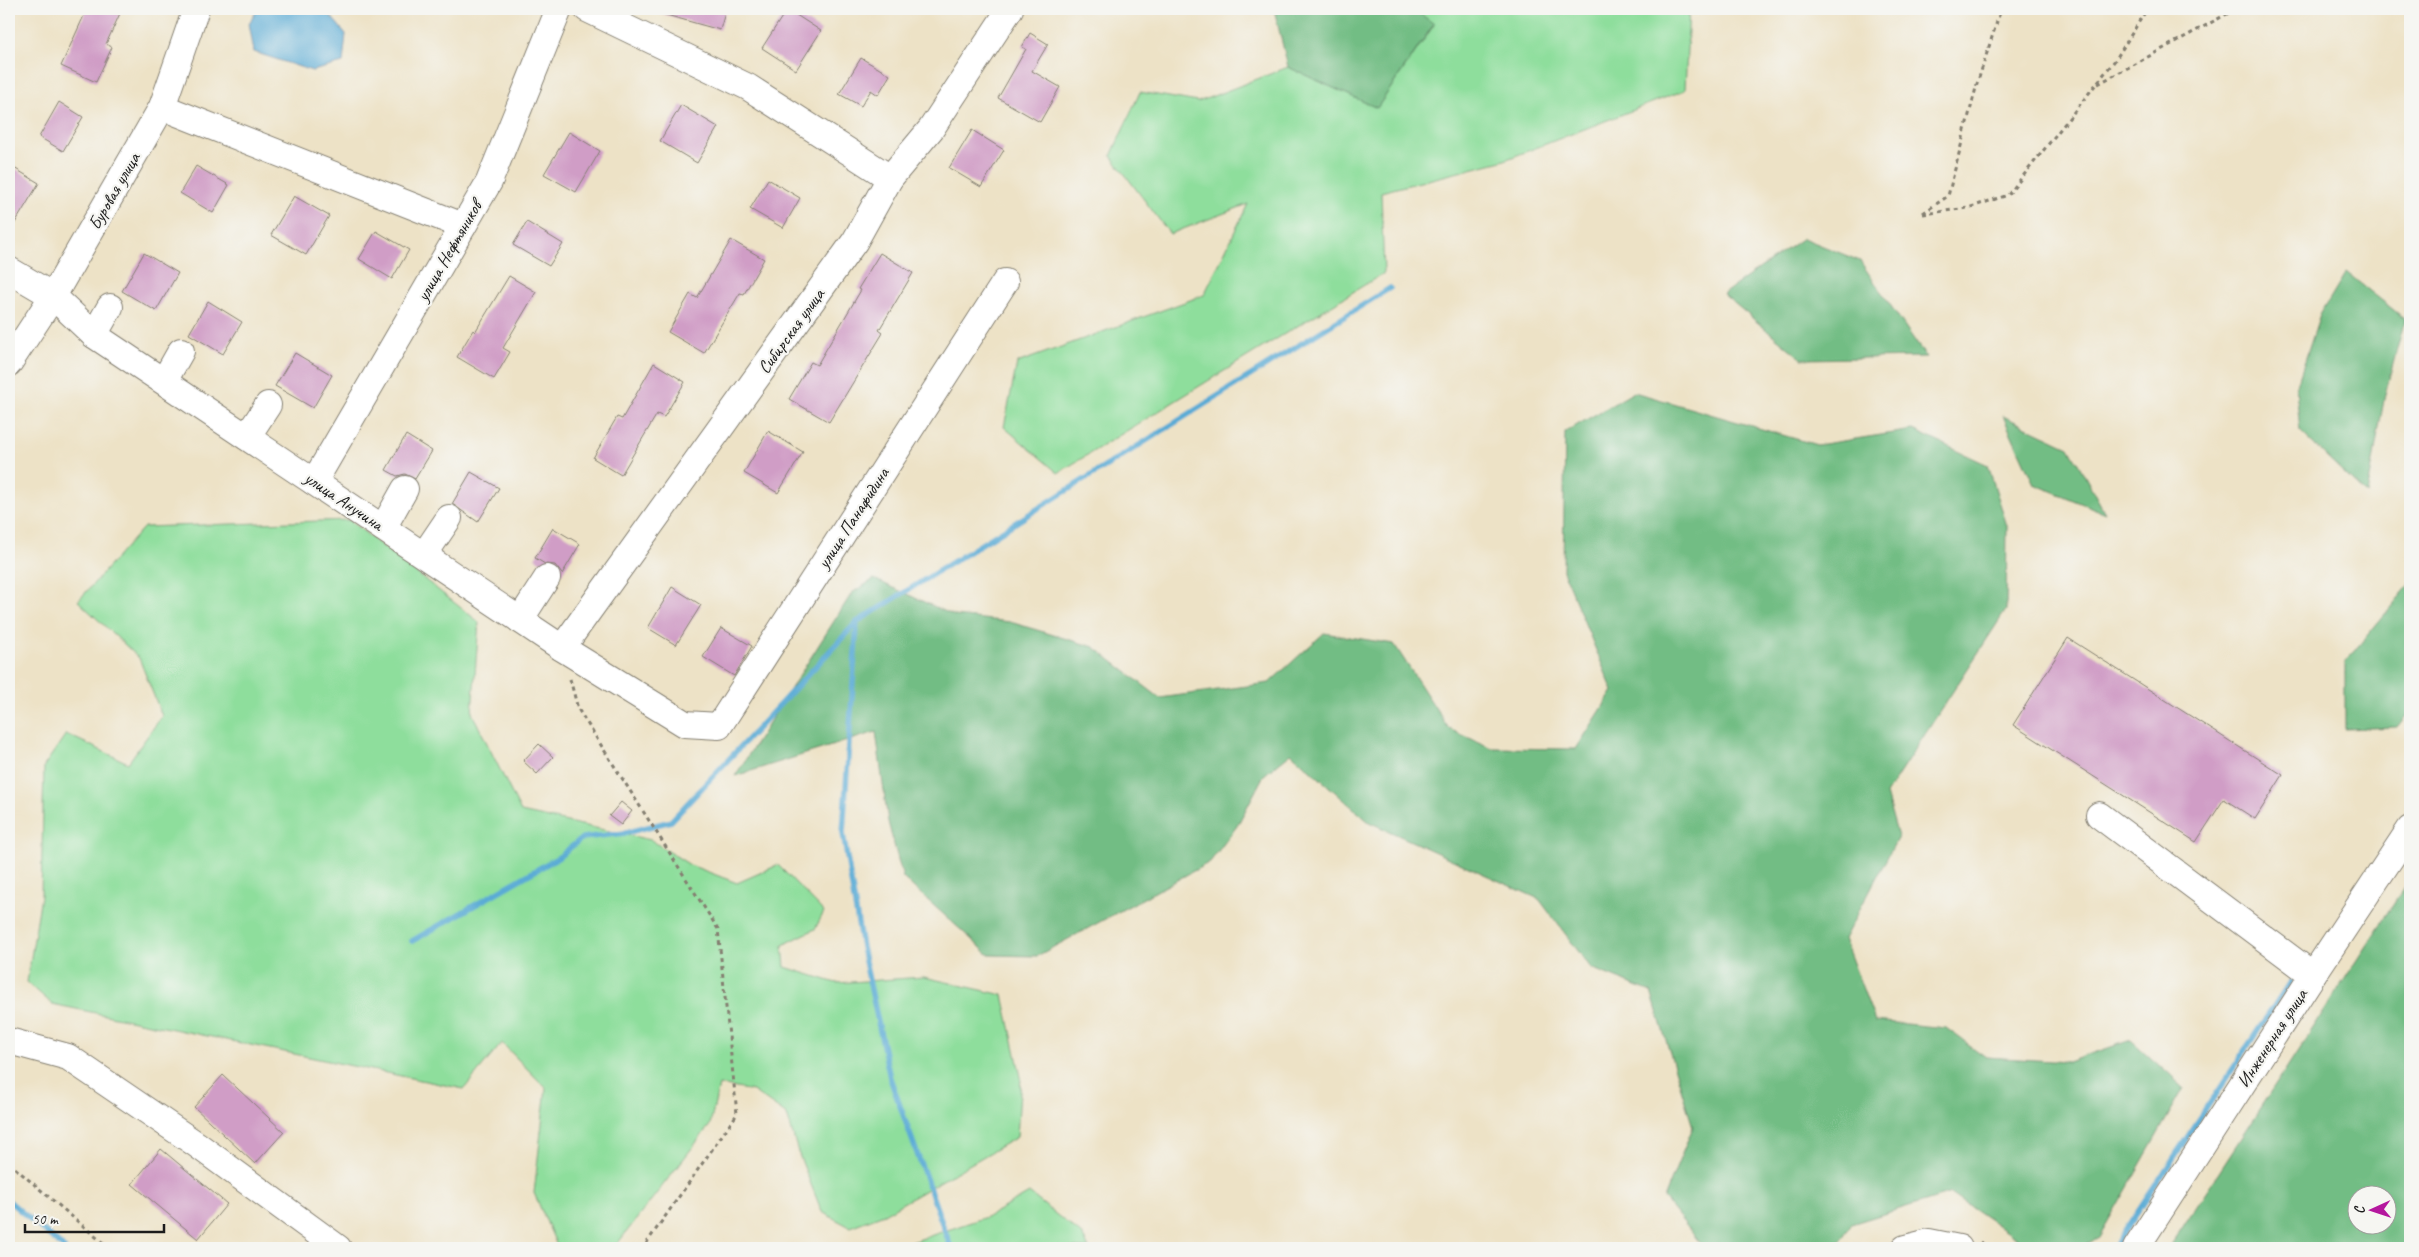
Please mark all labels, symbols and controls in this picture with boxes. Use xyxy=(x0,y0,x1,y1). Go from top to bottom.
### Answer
street label: Буровая улица xyxy=(83,148,145,233)
street label: улица Нефтяников xyxy=(411,193,489,306)
street label: Сибирская улица xyxy=(753,283,830,378)
street label: улица Панафидина xyxy=(812,462,895,573)
street label: улица Анучина xyxy=(300,466,389,536)
street label: Инженерная улица xyxy=(2232,984,2313,1091)
north arrow xyxy=(2346,1184,2396,1234)
scale bar xyxy=(25,1202,164,1234)
text: С xyxy=(2351,1205,2368,1215)
text: 50 m xyxy=(32,1210,59,1229)

